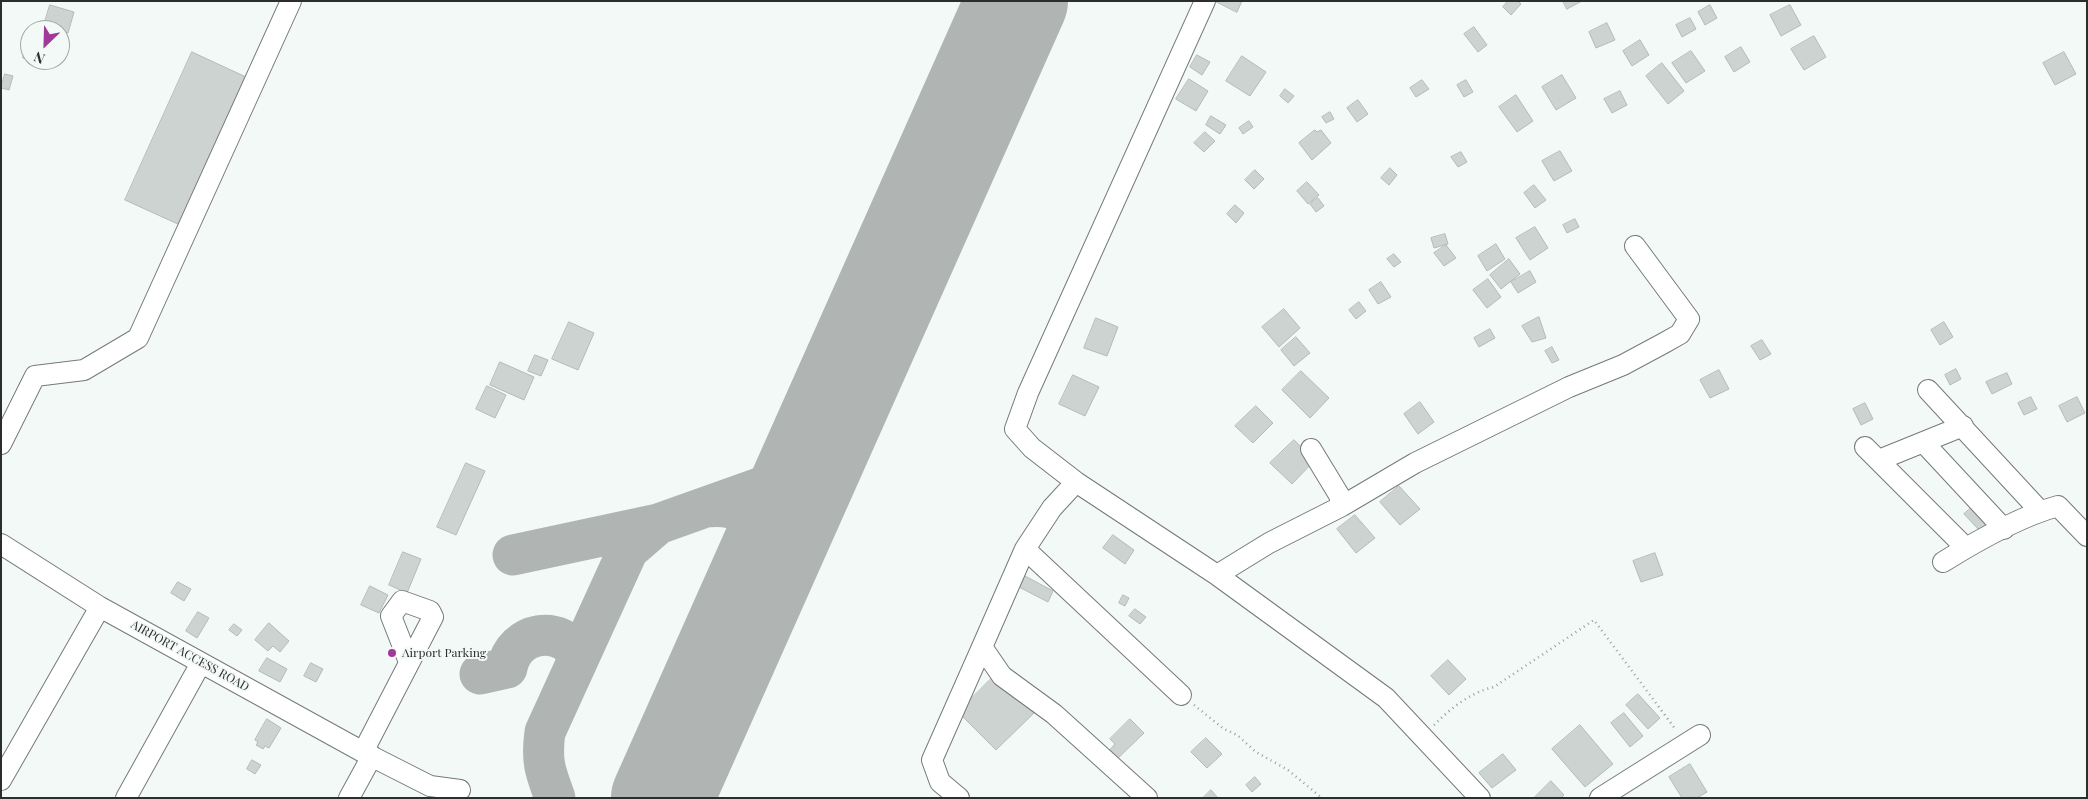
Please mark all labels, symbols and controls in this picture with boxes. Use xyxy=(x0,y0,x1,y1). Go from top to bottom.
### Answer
north arrow xyxy=(20,20,70,70)
text: N xyxy=(31,48,48,69)
street label: AIRPORT ACCESS ROAD xyxy=(128,618,252,694)
place label: Airport Parking xyxy=(402,646,486,660)
marker: Airport Parking xyxy=(386,647,398,659)

